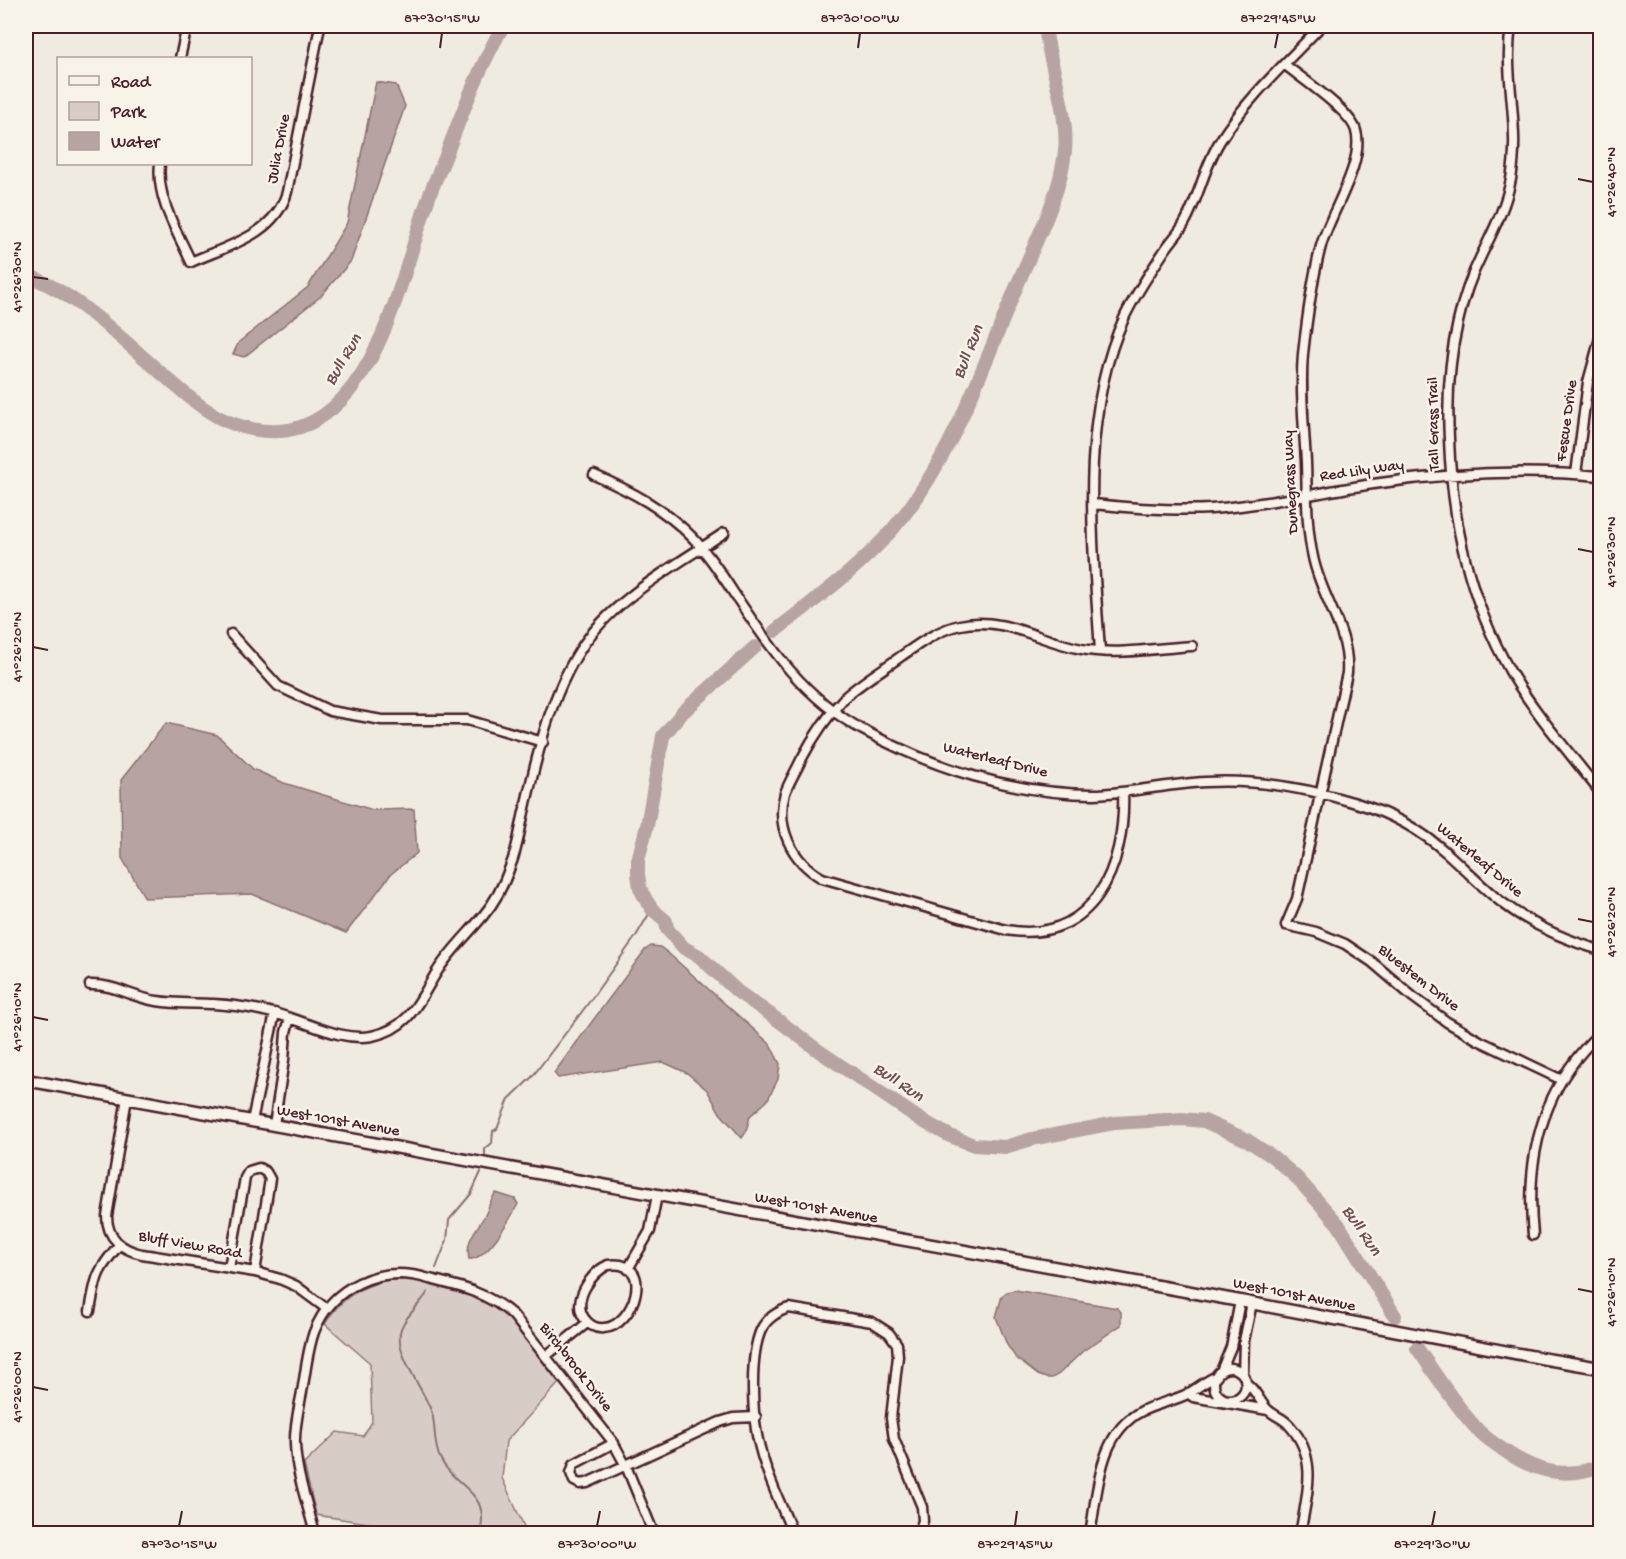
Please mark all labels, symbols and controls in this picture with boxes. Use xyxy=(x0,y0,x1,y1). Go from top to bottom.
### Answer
text: 87°30'15"W xyxy=(404,10,480,28)
text: 87°30'00"W xyxy=(821,10,900,28)
text: 87°29'45"W xyxy=(1240,10,1316,28)
legend xyxy=(57,57,252,165)
text: Road xyxy=(111,73,152,94)
text: Park xyxy=(110,103,147,124)
street label: Julia Drive xyxy=(264,112,296,185)
text: Water xyxy=(111,133,161,154)
text: 41°26'40"N xyxy=(1603,147,1621,217)
text: 41°26'30"N xyxy=(9,241,27,313)
water label: Bull Run xyxy=(949,322,989,382)
water label: Bull Run xyxy=(321,330,368,390)
street label: Tall Grass Trail xyxy=(1425,377,1445,472)
street label: Fescue Drive xyxy=(1553,378,1583,464)
street label: Dunegrass Way xyxy=(1280,430,1304,535)
street label: Red Lily Way xyxy=(1319,457,1405,487)
text: 41°26'30"N xyxy=(1603,516,1621,588)
text: 41°26'20"N xyxy=(9,612,27,682)
street label: Waterleaf Drive xyxy=(941,739,1050,783)
street label: Waterleaf Drive xyxy=(1432,819,1527,903)
text: 41°26'20"N xyxy=(1603,887,1621,957)
street label: Bluestem Drive xyxy=(1373,941,1463,1017)
text: 41°26'10"N xyxy=(9,982,27,1052)
water label: Bull Run xyxy=(869,1059,928,1108)
street label: West 101st Avenue xyxy=(275,1102,402,1142)
street label: West 101st Avenue xyxy=(753,1189,880,1229)
water label: Bull Run xyxy=(1337,1202,1386,1261)
street label: Bluff View Road xyxy=(136,1227,245,1265)
text: 41°26'10"N xyxy=(1603,1257,1621,1327)
street label: West 101st Avenue xyxy=(1231,1275,1358,1317)
street label: Birchbrook Drive xyxy=(534,1319,616,1417)
text: 41°26'00"N xyxy=(9,1351,27,1423)
text: 87°30'15"W xyxy=(141,1536,217,1554)
text: 87°30'00"W xyxy=(558,1536,637,1554)
text: 87°29'45"W xyxy=(977,1536,1053,1554)
text: 87°29'30"W xyxy=(1394,1536,1471,1554)

